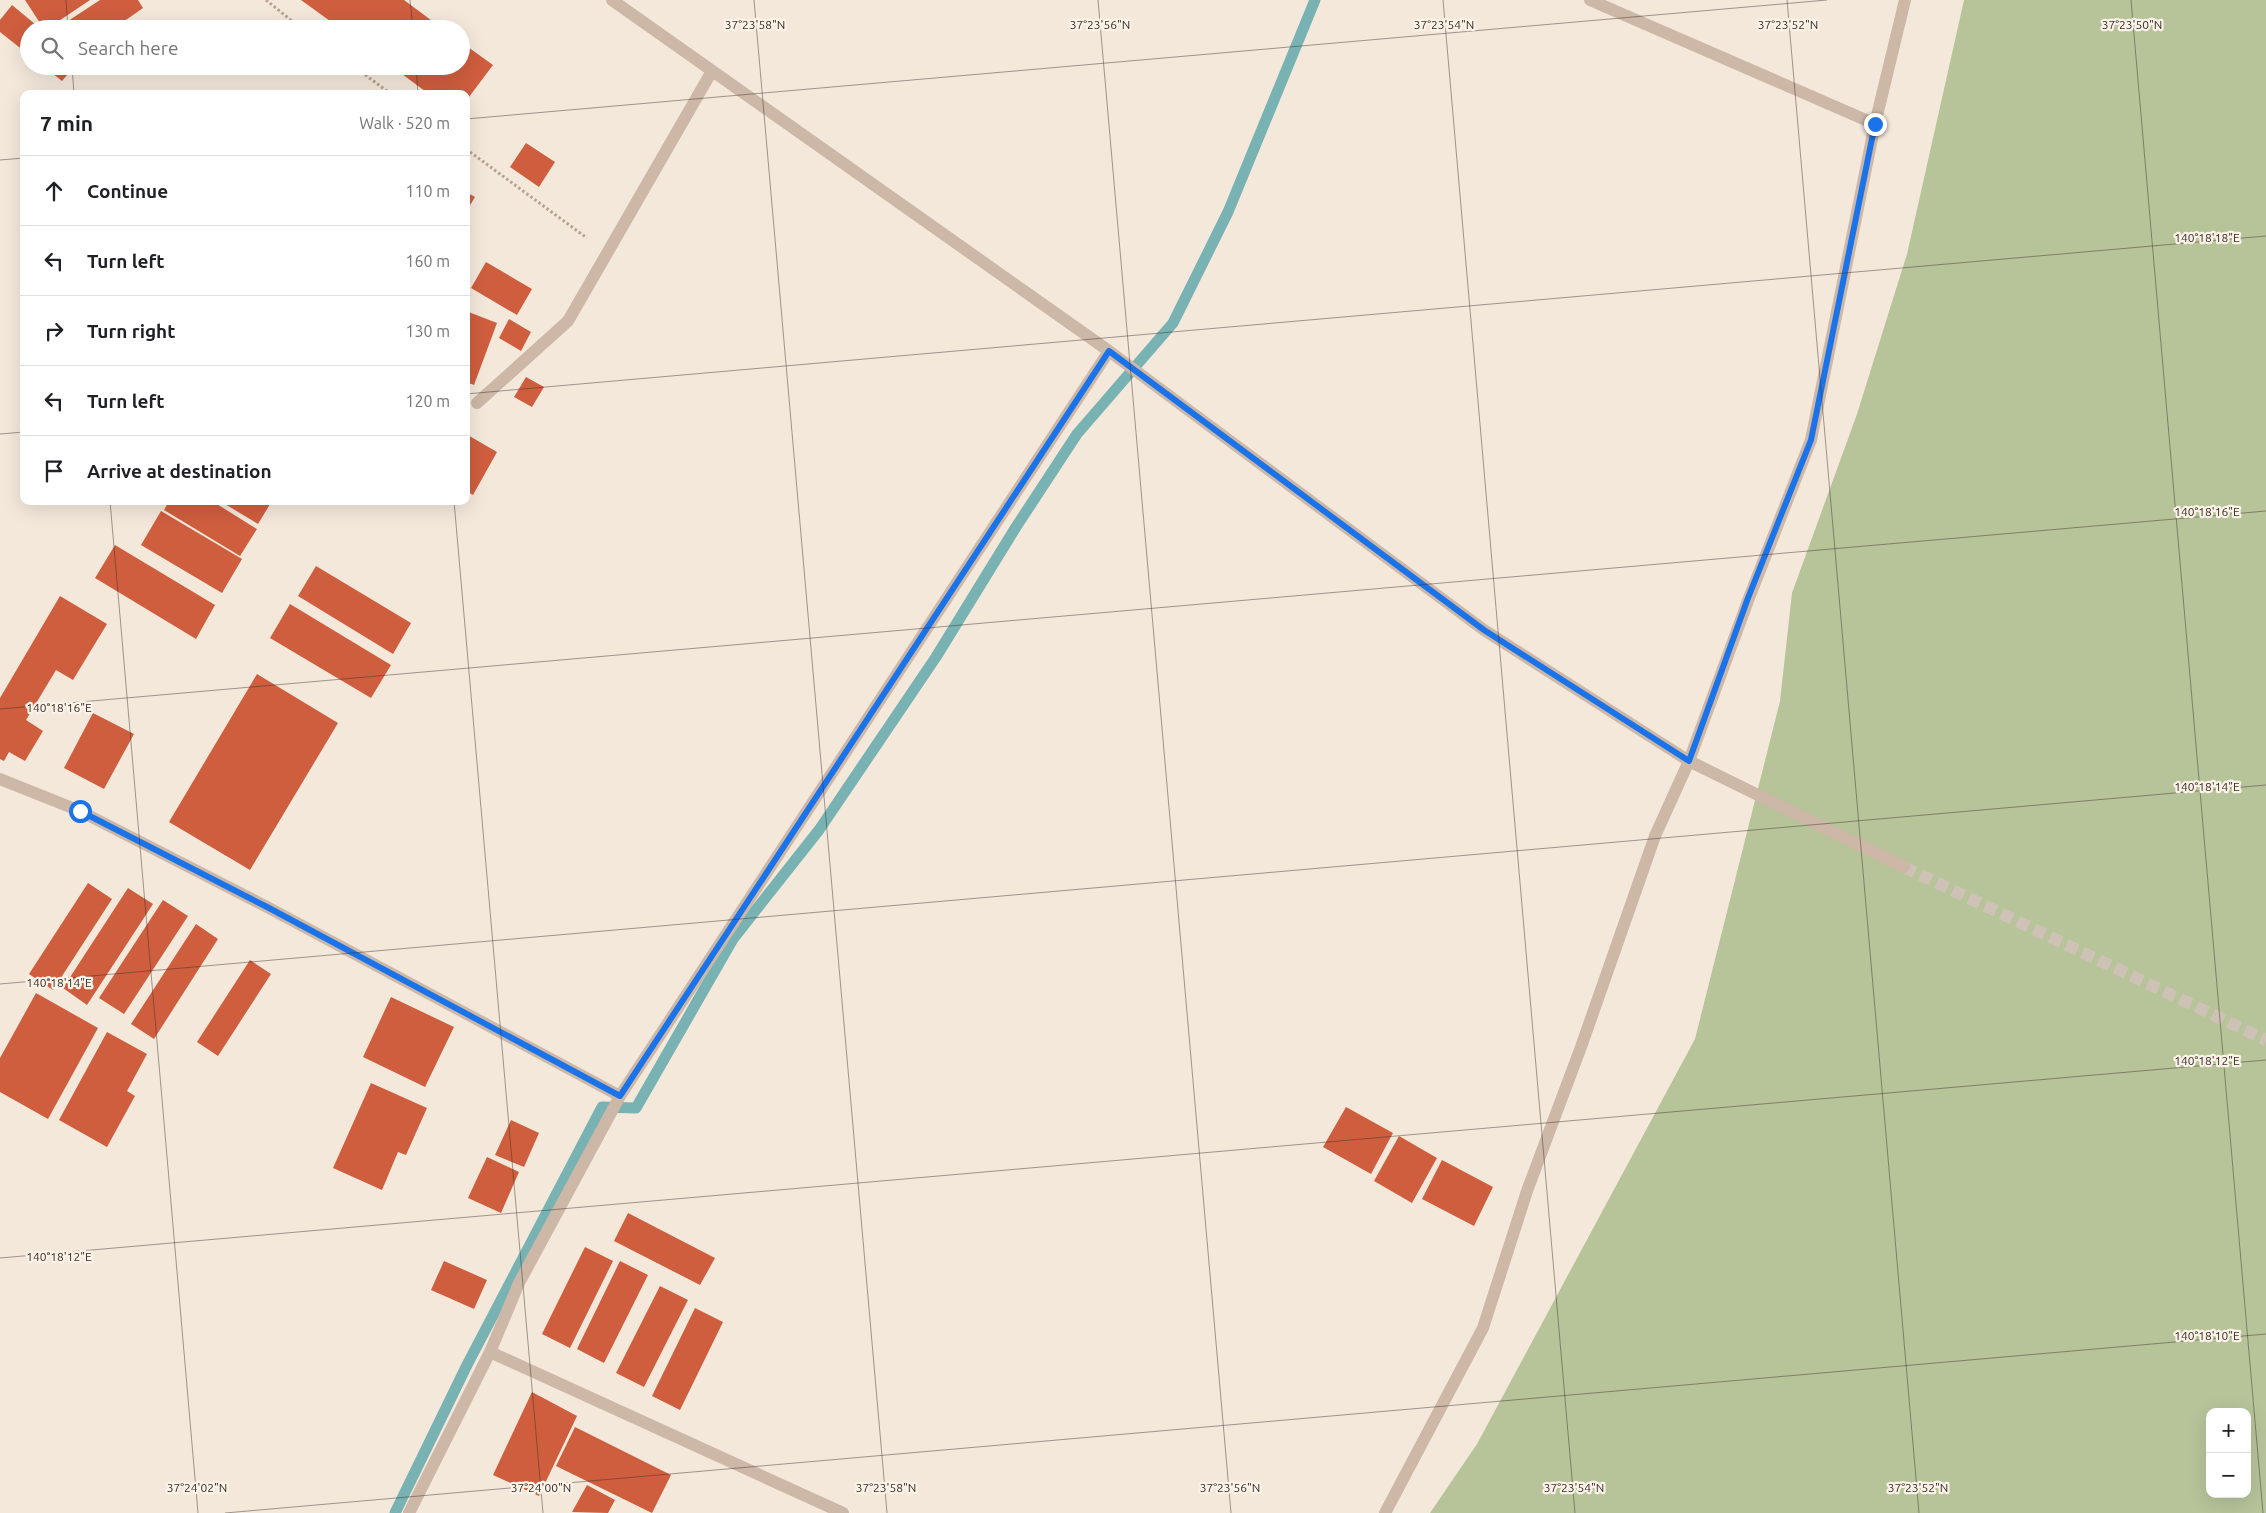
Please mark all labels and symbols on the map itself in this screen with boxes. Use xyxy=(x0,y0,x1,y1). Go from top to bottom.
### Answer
text: 37°23'58"N xyxy=(725,18,785,31)
text: 37°23'56"N xyxy=(1070,18,1130,31)
text: 37°23'54"N xyxy=(1414,18,1474,31)
text: 37°23'52"N xyxy=(1758,18,1818,31)
text: 37°23'50"N xyxy=(2102,18,2162,31)
route end xyxy=(1864,113,1887,136)
text: 140°18'18"E xyxy=(2174,231,2240,244)
text: 140°18'16"E xyxy=(2174,505,2240,518)
text: 140°18'16"E xyxy=(26,701,92,714)
text: 140°18'14"E xyxy=(2174,780,2240,793)
route start xyxy=(69,800,92,823)
text: 140°18'14"E xyxy=(26,976,92,989)
text: 140°18'12"E xyxy=(2174,1054,2240,1067)
text: 140°18'12"E xyxy=(26,1250,92,1263)
text: 140°18'10"E xyxy=(2174,1329,2240,1342)
text: 37°24'02"N xyxy=(167,1481,227,1494)
text: 37°24'00"N xyxy=(511,1481,571,1494)
text: 37°23'58"N xyxy=(856,1481,916,1494)
text: 37°23'56"N xyxy=(1200,1481,1260,1494)
text: 37°23'54"N xyxy=(1544,1481,1604,1494)
text: 37°23'52"N xyxy=(1888,1481,1948,1494)

